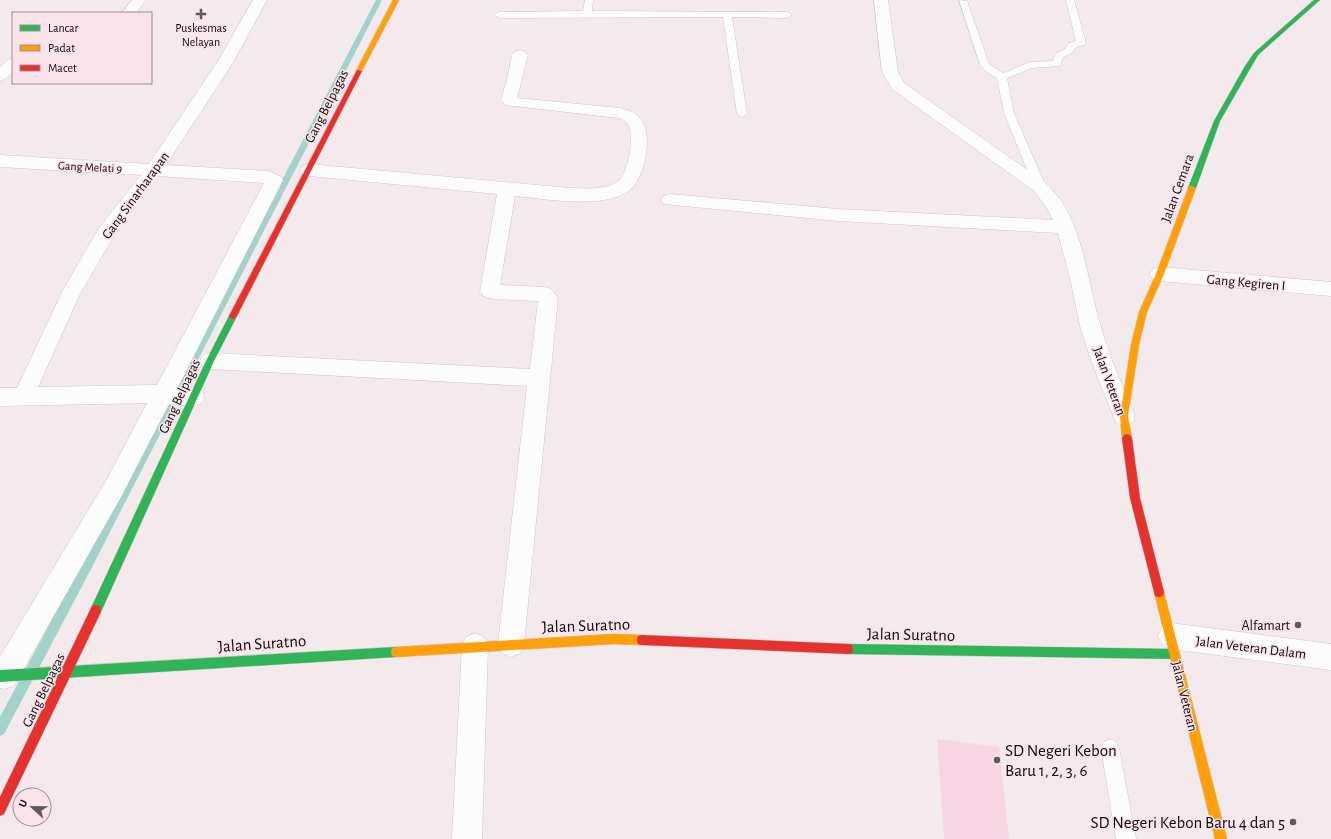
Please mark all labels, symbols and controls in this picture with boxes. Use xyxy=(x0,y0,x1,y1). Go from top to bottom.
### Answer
marker: Puskesmas Nelayan xyxy=(195,8,207,20)
legend xyxy=(12,12,152,84)
text: Lancar xyxy=(48,22,79,34)
place label: Puskesmas Nelayan xyxy=(175,22,227,49)
text: Padat xyxy=(48,42,75,54)
text: Macet xyxy=(48,62,77,74)
street label: Gang Belpagas xyxy=(302,68,351,145)
street label: Gang Sinarharapan xyxy=(100,149,172,242)
street label: Jalan Cemara xyxy=(1159,152,1197,224)
street label: Gang Melati 9 xyxy=(58,159,123,175)
street label: Gang Kegiren I xyxy=(1206,273,1286,293)
street label: Jalan Veteran xyxy=(1090,345,1128,418)
street label: Gang Belpagas xyxy=(157,357,203,436)
street label: Jalan Suratno xyxy=(541,615,631,636)
place label: Alfamart xyxy=(1242,619,1291,633)
marker: Alfamart xyxy=(1293,620,1303,630)
street label: Jalan Suratno xyxy=(867,625,955,644)
street label: Jalan Suratno xyxy=(217,632,307,655)
street label: Jalan Veteran Dalam xyxy=(1195,634,1307,662)
street label: Gang Belpagas xyxy=(20,651,68,730)
street label: Jalan Veteran xyxy=(1168,659,1200,733)
place label: SD Negeri Kebon Baru 1, 2, 3, 6 xyxy=(1005,742,1117,779)
marker: SD Negeri Kebon Baru 1, 2, 3, 6 xyxy=(992,755,1002,765)
north arrow xyxy=(12,787,52,827)
text: U xyxy=(17,798,30,809)
place label: SD Negeri Kebon Baru 4 dan 5 xyxy=(1091,814,1285,831)
marker: SD Negeri Kebon Baru 4 dan 5 xyxy=(1288,817,1298,827)

